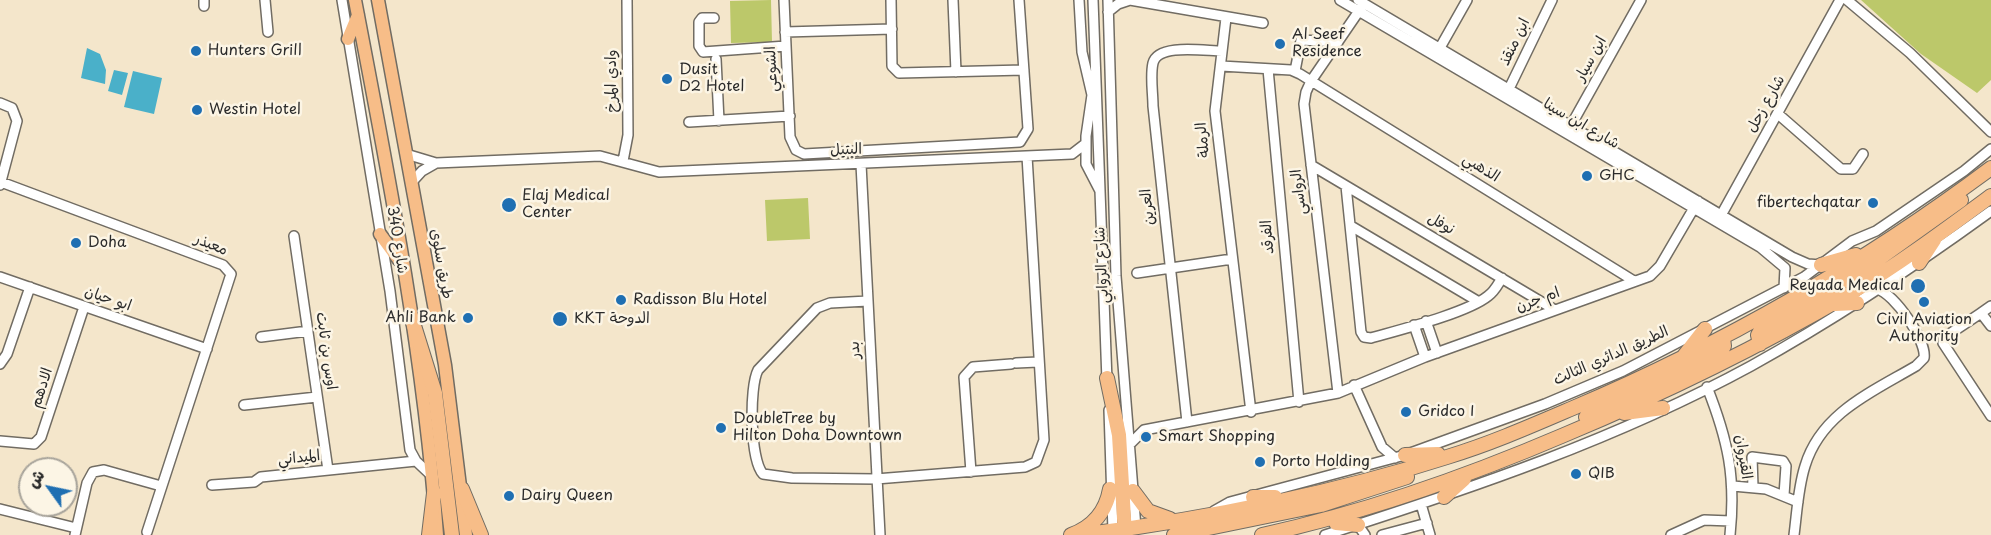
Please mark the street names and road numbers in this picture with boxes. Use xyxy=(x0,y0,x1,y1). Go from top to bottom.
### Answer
street label: ابن منقذ xyxy=(1496,15,1534,69)
street label: ابن سيار xyxy=(1571,33,1611,85)
street label: الشوعي xyxy=(762,46,782,92)
street label: وادي المرخ xyxy=(603,50,621,112)
street label: شارع زحل xyxy=(1743,72,1789,136)
street label: شارع ابن سينا xyxy=(1540,95,1622,153)
street label: الرملة xyxy=(1192,121,1214,159)
street label: البتيل xyxy=(830,140,862,160)
street label: الذهبي xyxy=(1459,150,1503,186)
street label: الرواسي xyxy=(1287,168,1311,216)
street label: العرين xyxy=(1137,188,1159,226)
street label: شارع 340 xyxy=(383,205,411,275)
street label: نوفل xyxy=(1424,209,1458,239)
street label: الفرقد xyxy=(1258,219,1278,255)
street label: شارع الروابي xyxy=(1091,226,1113,304)
street label: طريق سلوى xyxy=(426,227,456,301)
street label: معيذر xyxy=(192,230,230,260)
street label: ابو حيان xyxy=(82,283,134,315)
street label: ام جرن xyxy=(1514,284,1562,316)
street label: اوس بن ثابت xyxy=(312,311,340,391)
street label: الطريق الدائري الثالث xyxy=(1551,323,1671,389)
street label: بدر xyxy=(846,341,864,359)
street label: الادهم xyxy=(27,366,57,410)
street label: القيروان xyxy=(1731,433,1755,481)
street label: الميداني xyxy=(277,447,321,469)

